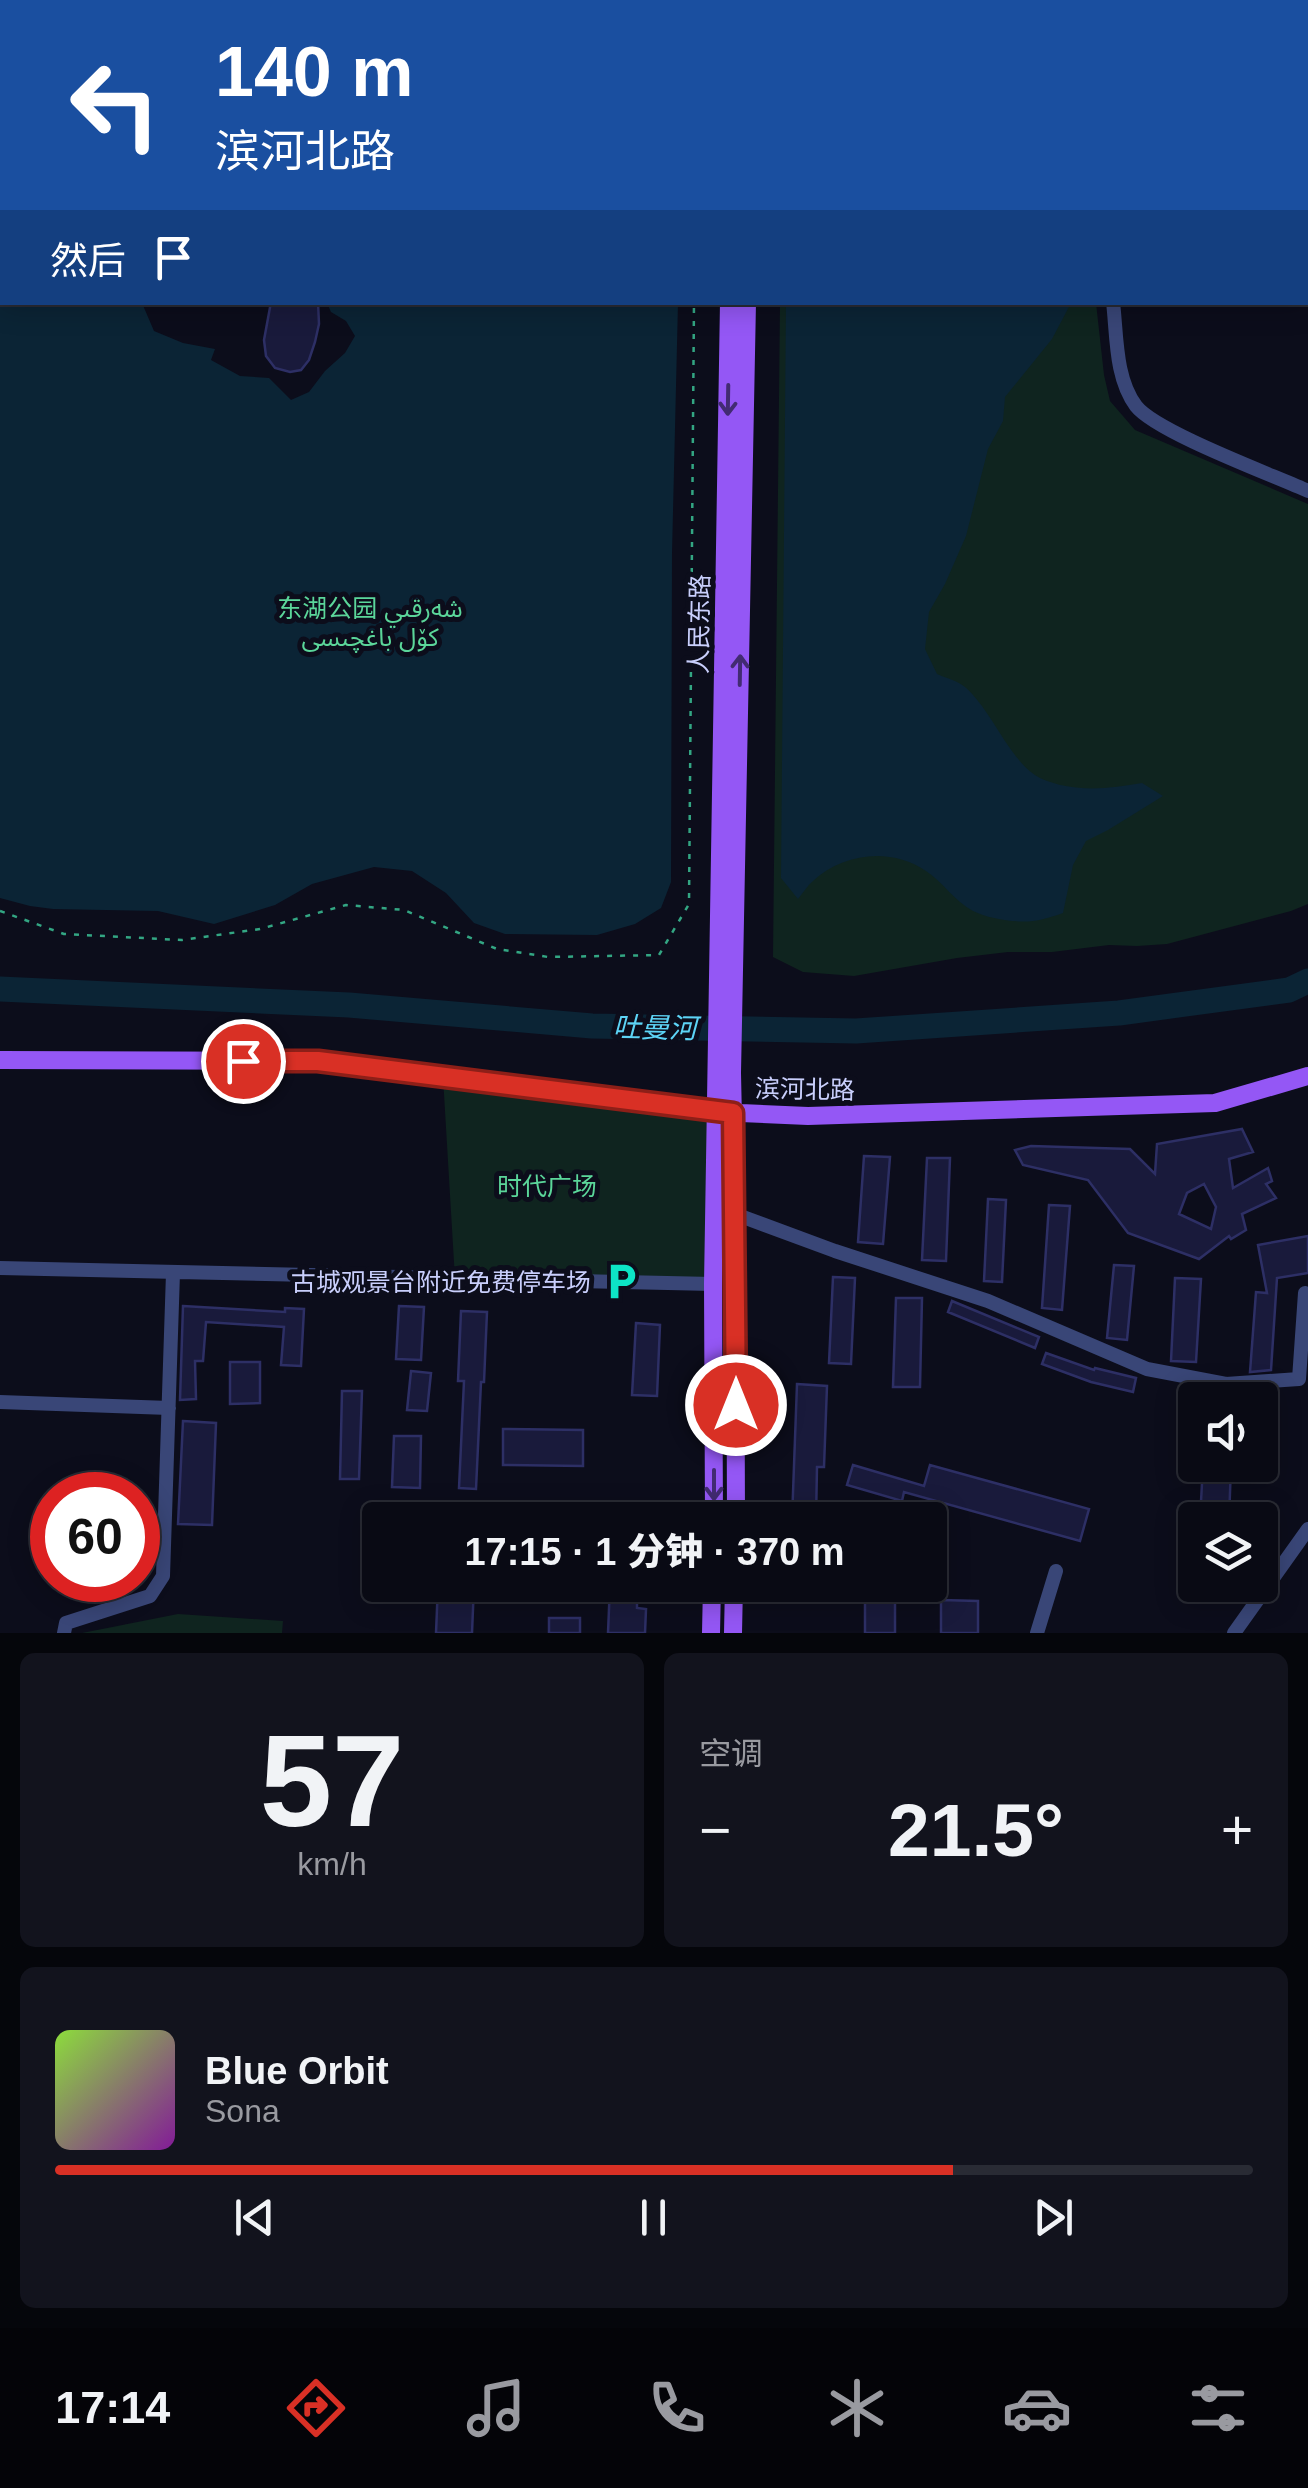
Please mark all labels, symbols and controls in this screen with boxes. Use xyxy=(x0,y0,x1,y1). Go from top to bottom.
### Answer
text: 140 m xyxy=(215,33,413,111)
icon: left xyxy=(50,40,180,170)
text: 滨河北路 xyxy=(215,126,395,177)
icon: arrive xyxy=(146,230,201,285)
text: 然后 xyxy=(50,240,126,282)
one-way arrow xyxy=(718,383,737,415)
street label: 人民东路 xyxy=(684,574,714,674)
park label: 东湖公园 شەرقىي كۆل باغچىسى xyxy=(277,594,463,653)
one-way arrow xyxy=(730,655,749,687)
water label: 吐曼河 xyxy=(613,1012,702,1044)
pin xyxy=(201,1019,286,1104)
icon: arrive xyxy=(216,1034,271,1089)
street label: 滨河北路 xyxy=(755,1074,855,1104)
park label: 时代广场 xyxy=(497,1172,597,1200)
parking icon: 古城观景台附近免费停车场 xyxy=(600,1261,642,1303)
place label: 古城观景台附近免费停车场 xyxy=(291,1268,591,1296)
position arrow xyxy=(684,1353,788,1457)
map controls xyxy=(1178,1382,1278,1602)
button: sound xyxy=(1178,1382,1278,1482)
one-way arrow xyxy=(704,1468,724,1500)
speed limit sign: 60 xyxy=(30,1472,160,1602)
button: layers xyxy=(1178,1502,1278,1602)
text: 17:15 · 1 分钟 · 370 m xyxy=(464,1531,845,1573)
text: 57 xyxy=(260,1708,404,1854)
text: 空调 xyxy=(699,1736,763,1772)
text: 21.5° xyxy=(888,1788,1064,1872)
text: − xyxy=(699,1799,731,1861)
text: + xyxy=(1221,1799,1253,1861)
text: km/h xyxy=(297,1846,367,1882)
text: Blue Orbit xyxy=(205,2050,389,2092)
text: Sona xyxy=(205,2093,280,2129)
icon: previous xyxy=(227,2190,282,2245)
icon: pause xyxy=(626,2190,681,2245)
icon: next xyxy=(1026,2190,1081,2245)
icon: directions xyxy=(281,2373,351,2443)
icon: music xyxy=(461,2373,531,2443)
icon: phone xyxy=(642,2373,712,2443)
icon: climate xyxy=(822,2373,892,2443)
icon: car xyxy=(1002,2373,1072,2443)
icon: filters xyxy=(1183,2373,1253,2443)
text: 17:14 xyxy=(55,2382,170,2433)

